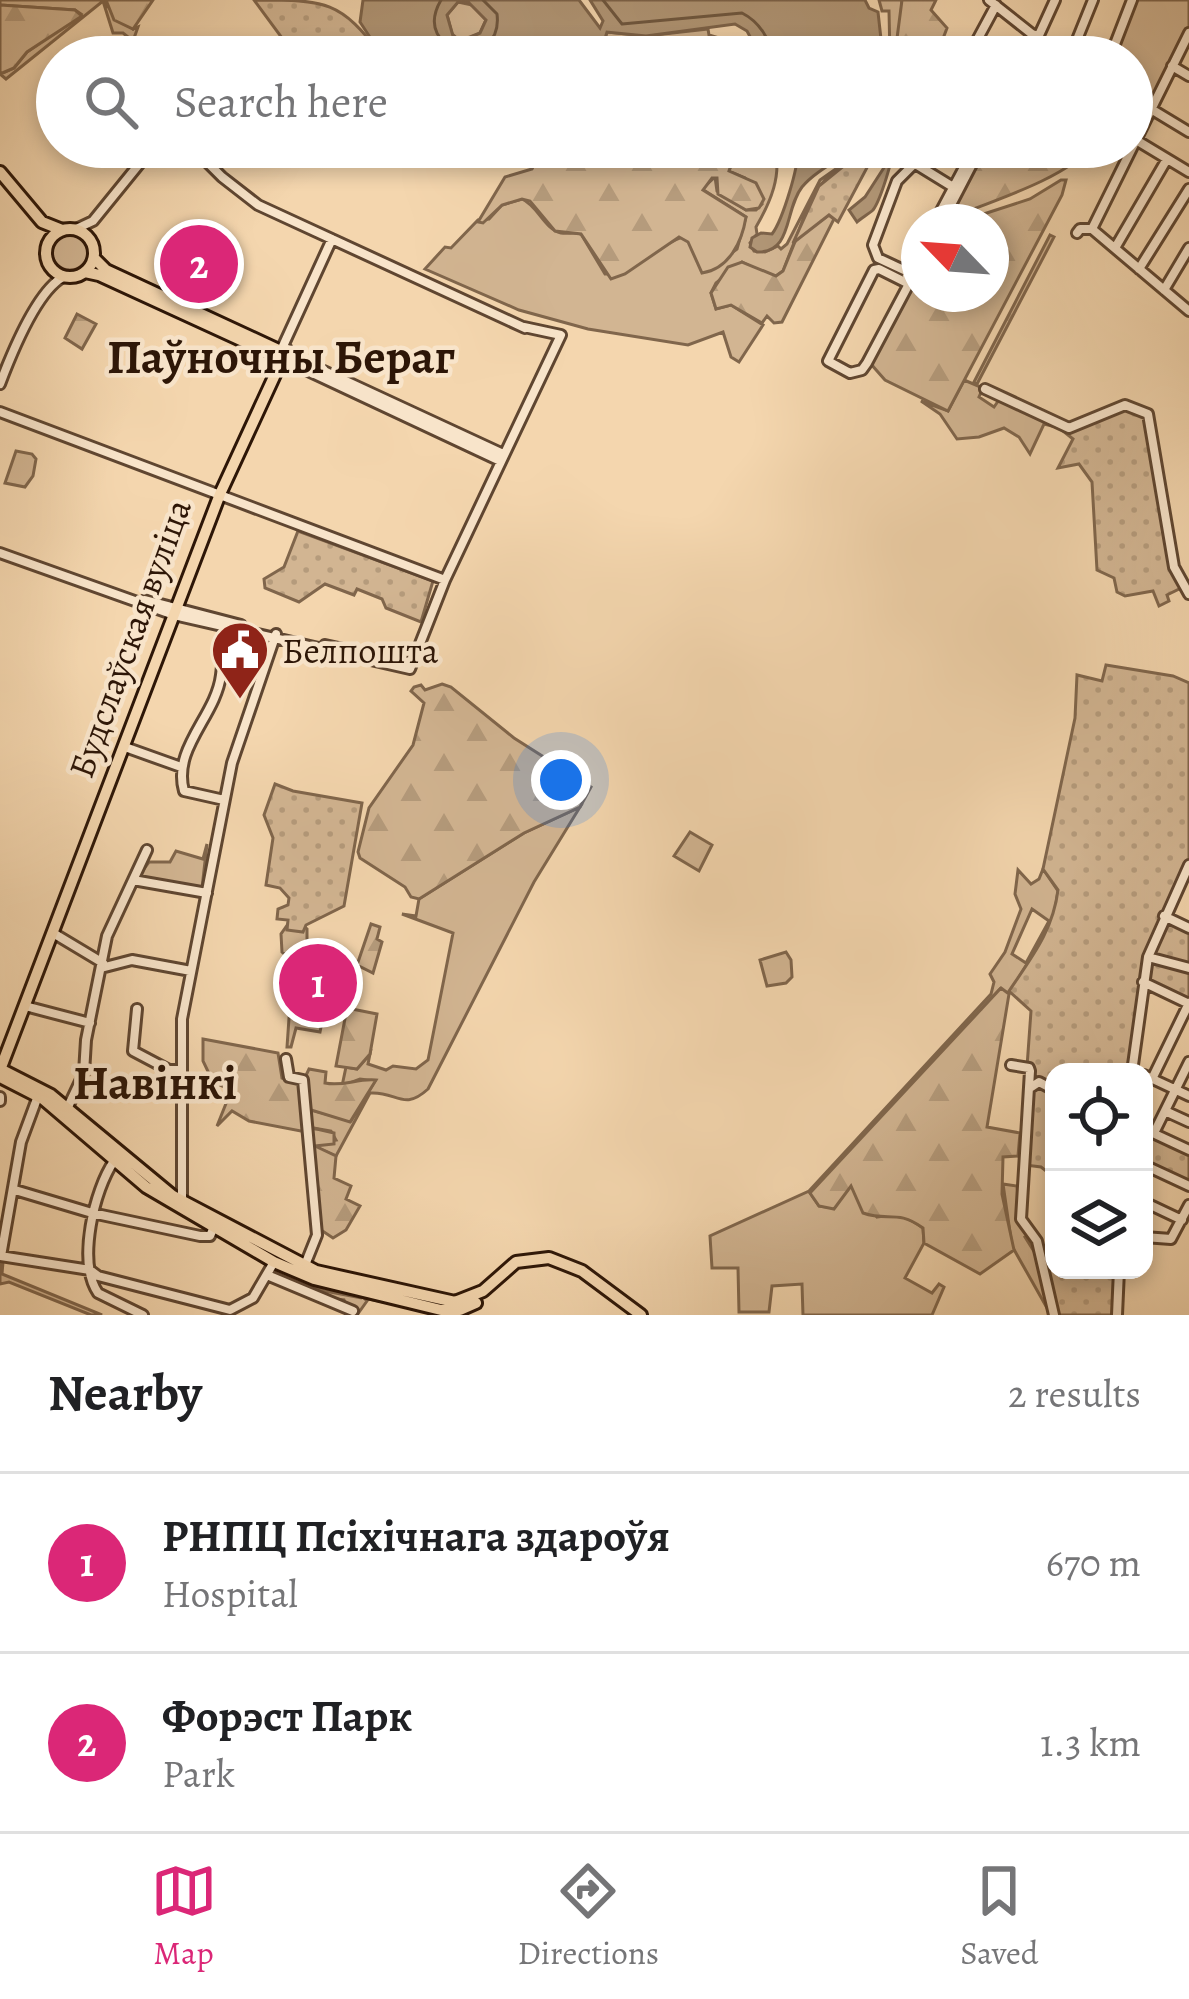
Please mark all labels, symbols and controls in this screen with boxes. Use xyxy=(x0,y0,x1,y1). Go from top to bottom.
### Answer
search box xyxy=(36,36,1153,168)
icon: search xyxy=(78,69,144,135)
text: Search here xyxy=(174,71,388,133)
north arrow xyxy=(901,204,1009,312)
pin: 2 xyxy=(160,219,238,309)
district label: Паўночны Бераг xyxy=(107,324,455,390)
street label: Будслаўская вуліца xyxy=(56,492,203,784)
public building icon: Белпошта xyxy=(209,619,271,701)
place label: Белпошта xyxy=(282,626,439,675)
your location xyxy=(531,750,591,810)
pin: 1 xyxy=(279,938,357,1028)
district label: Навінкі xyxy=(73,1050,237,1116)
map controls xyxy=(1045,1063,1153,1279)
button: locate xyxy=(1045,1063,1153,1171)
button: layers xyxy=(1045,1171,1153,1279)
text: Nearby xyxy=(48,1358,202,1428)
text: 2 results xyxy=(1008,1367,1141,1420)
text: РНПЦ Псіхічнага здароўя xyxy=(162,1505,670,1567)
text: 1 xyxy=(80,1536,94,1589)
text: 670 m xyxy=(1046,1536,1141,1589)
text: Hospital xyxy=(162,1567,298,1620)
text: Форэст Парк xyxy=(162,1685,413,1747)
text: 2 xyxy=(78,1716,96,1769)
text: 1.3 km xyxy=(1040,1716,1141,1769)
text: Park xyxy=(162,1747,235,1800)
tab: Map xyxy=(151,1858,217,1975)
tab: Directions xyxy=(518,1858,659,1975)
tab: Saved xyxy=(960,1858,1038,1975)

